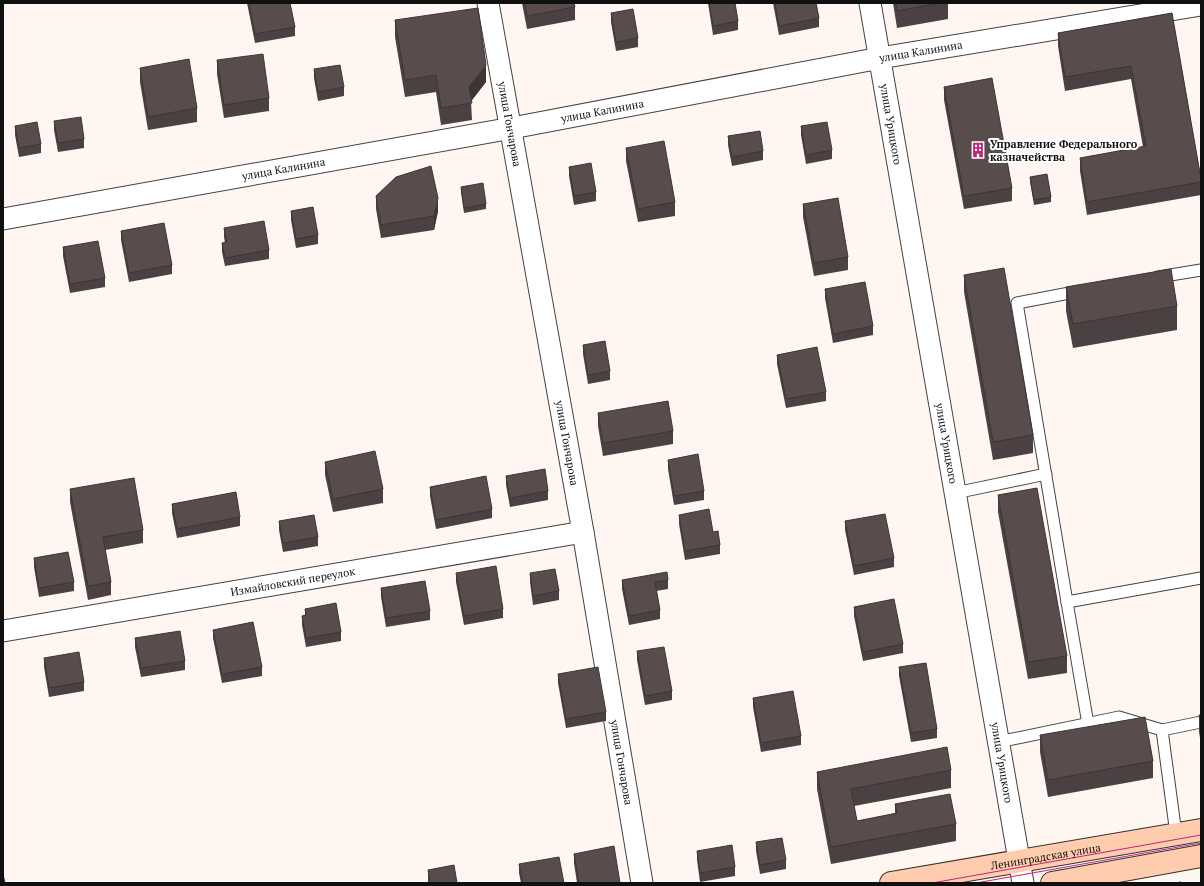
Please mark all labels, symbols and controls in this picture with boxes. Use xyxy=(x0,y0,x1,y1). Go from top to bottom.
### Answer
street label: улица Калинина xyxy=(877,37,964,65)
street label: улица Гончарова xyxy=(495,79,524,168)
street label: улица Урицкого xyxy=(877,82,905,166)
street label: улица Калинина xyxy=(559,96,645,126)
place label: Управление Федерального казначейства xyxy=(990,137,1138,164)
building icon: Управление Федерального казначейства xyxy=(969,141,987,159)
street label: улица Калинина xyxy=(240,154,327,183)
street label: улица Гончарова xyxy=(552,398,582,487)
street label: улица Урицкого xyxy=(932,401,960,485)
street label: Измайловский переулок xyxy=(229,564,356,599)
street label: улица Гончарова xyxy=(607,718,636,806)
street label: улица Урицкого xyxy=(988,720,1016,804)
street label: Ленинградская улица xyxy=(989,840,1102,873)

